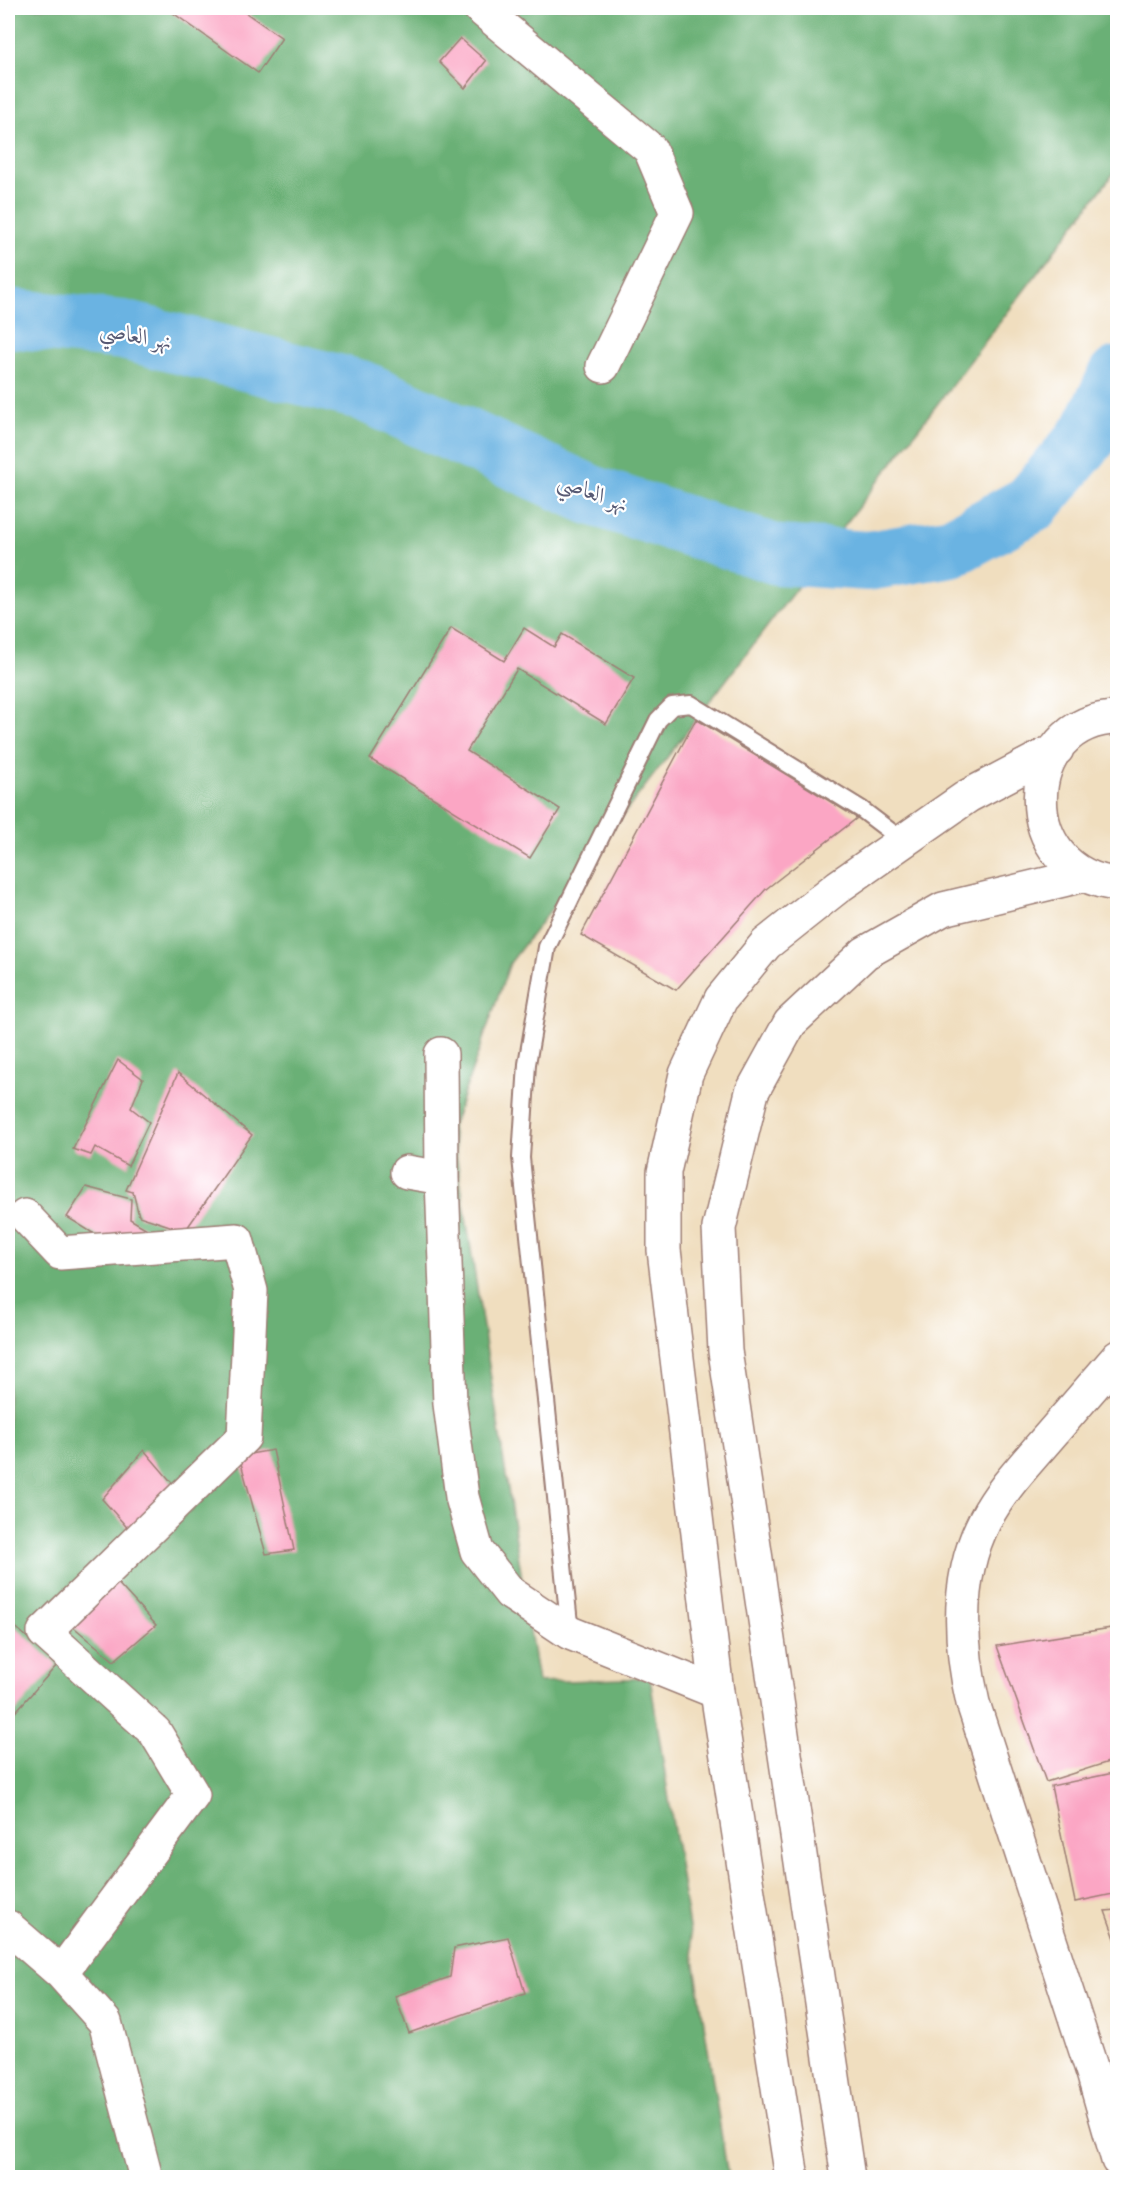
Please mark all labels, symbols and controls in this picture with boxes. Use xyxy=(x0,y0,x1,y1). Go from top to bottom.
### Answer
water label: نهر العاصي xyxy=(96,316,175,362)
water label: نهر العاصي xyxy=(552,467,632,524)

